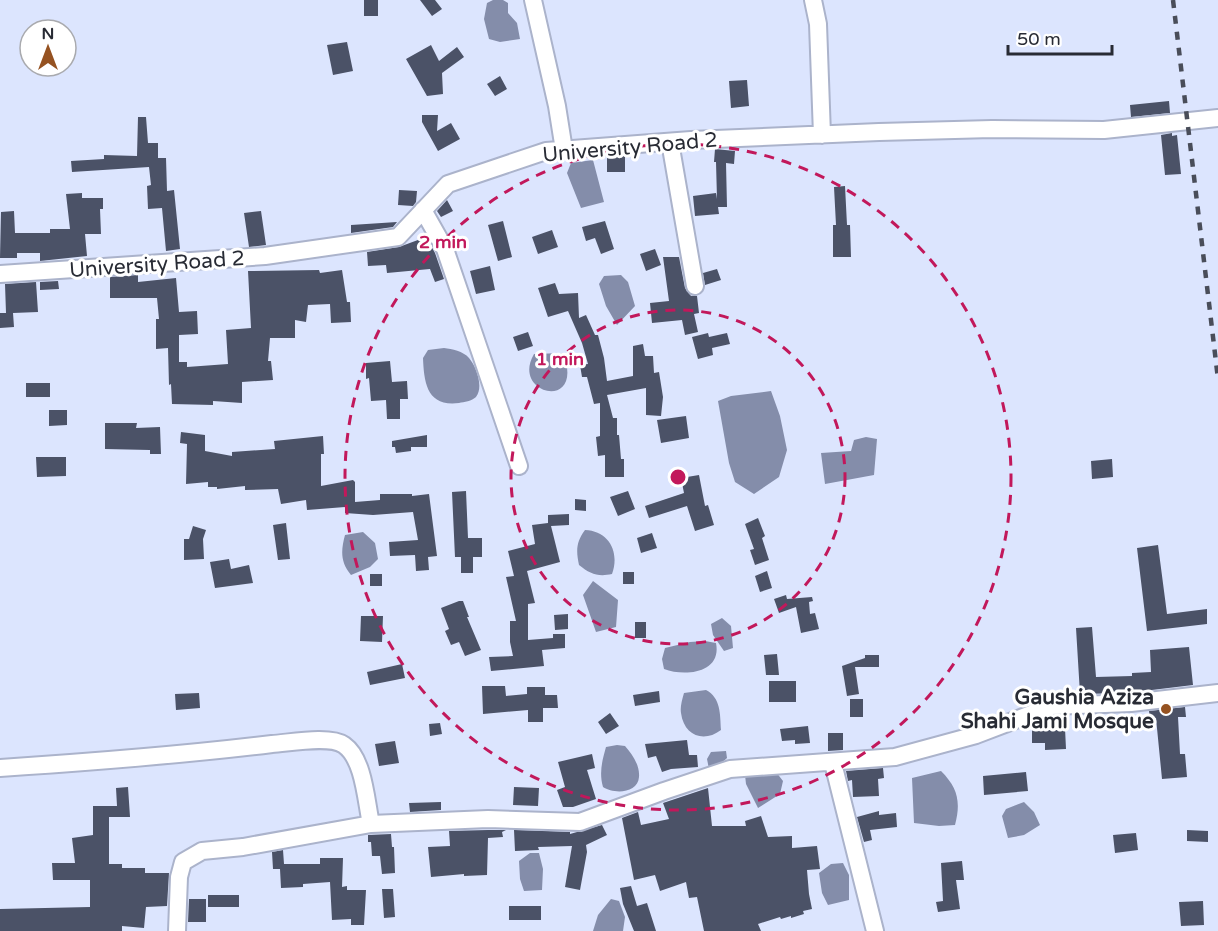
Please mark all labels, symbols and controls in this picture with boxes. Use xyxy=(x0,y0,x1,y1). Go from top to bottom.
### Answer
north arrow xyxy=(18,18,78,78)
scale bar xyxy=(1008,18,1112,56)
text: N xyxy=(42,24,54,44)
text: 50 m xyxy=(1017,28,1061,50)
street label: University Road 2 xyxy=(541,127,719,168)
text: 2 min xyxy=(419,231,467,253)
street label: University Road 2 xyxy=(68,246,246,283)
text: 1 min xyxy=(536,348,584,370)
centre of rings xyxy=(668,467,688,487)
place label: Gaushia Aziza Shahi Jami Mosque xyxy=(961,685,1154,734)
marker: Gaushia Aziza Shahi Jami Mosque xyxy=(1159,702,1173,716)

